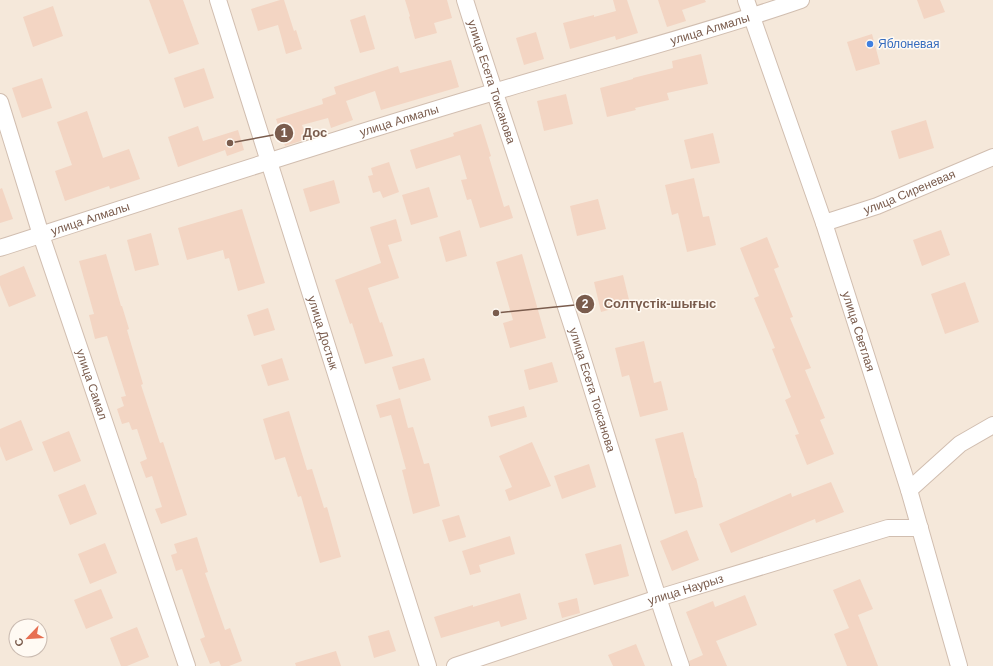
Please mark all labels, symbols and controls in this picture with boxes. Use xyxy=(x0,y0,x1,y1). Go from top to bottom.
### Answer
street label: улица Алмалы xyxy=(669,10,751,48)
street label: улица Есета Токсанова xyxy=(465,18,518,146)
place label: Яблоневая xyxy=(878,37,940,51)
marker: Яблоневая xyxy=(865,39,875,49)
street label: улица Алмалы xyxy=(358,102,440,139)
callout: Дос xyxy=(274,120,335,145)
text: Дос xyxy=(303,125,327,140)
text: 1 xyxy=(281,126,288,140)
street label: улица Сиреневая xyxy=(862,167,957,217)
street label: улица Алмалы xyxy=(49,199,131,238)
street label: улица Светлая xyxy=(839,290,878,373)
callout: Солтүстік-шығыс xyxy=(575,291,724,316)
street label: улица Достык xyxy=(305,294,341,372)
text: Солтүстік-шығыс xyxy=(604,296,716,311)
text: 2 xyxy=(582,297,589,311)
street label: улица Есета Токсанова xyxy=(566,326,618,454)
street label: улица Самал xyxy=(73,347,110,422)
street label: улица Наурыз xyxy=(646,571,726,608)
north arrow xyxy=(8,618,48,658)
text: С xyxy=(12,636,26,648)

